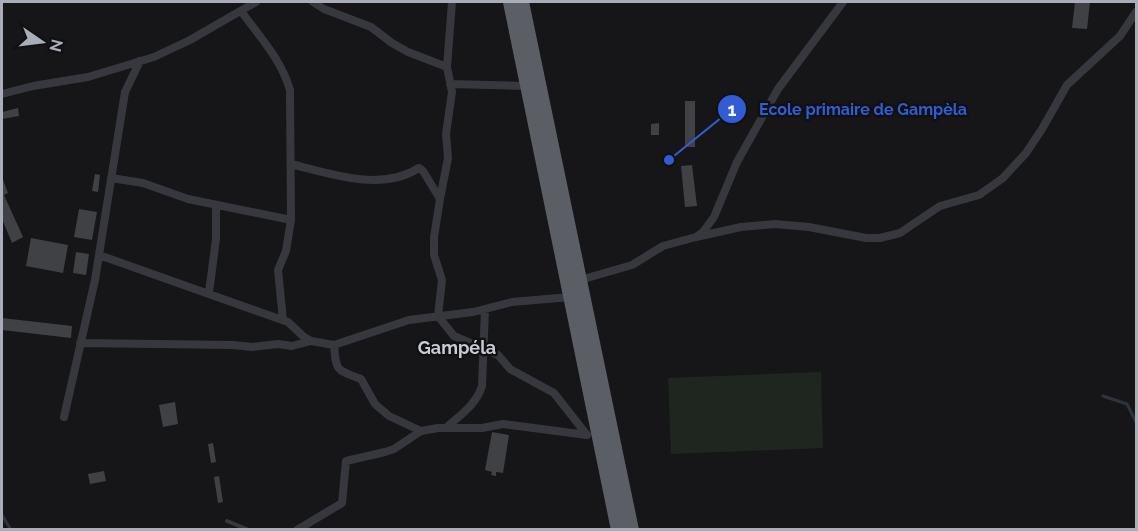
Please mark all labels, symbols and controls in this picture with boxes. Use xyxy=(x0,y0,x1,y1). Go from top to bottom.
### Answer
north arrow xyxy=(12,12,72,72)
text: N xyxy=(45,37,67,54)
callout: Ecole primaire de Gampèla xyxy=(717,92,979,126)
text: 1 xyxy=(728,99,737,120)
text: Ecole primaire de Gampèla xyxy=(759,100,967,119)
district label: Gampéla xyxy=(418,337,496,358)

